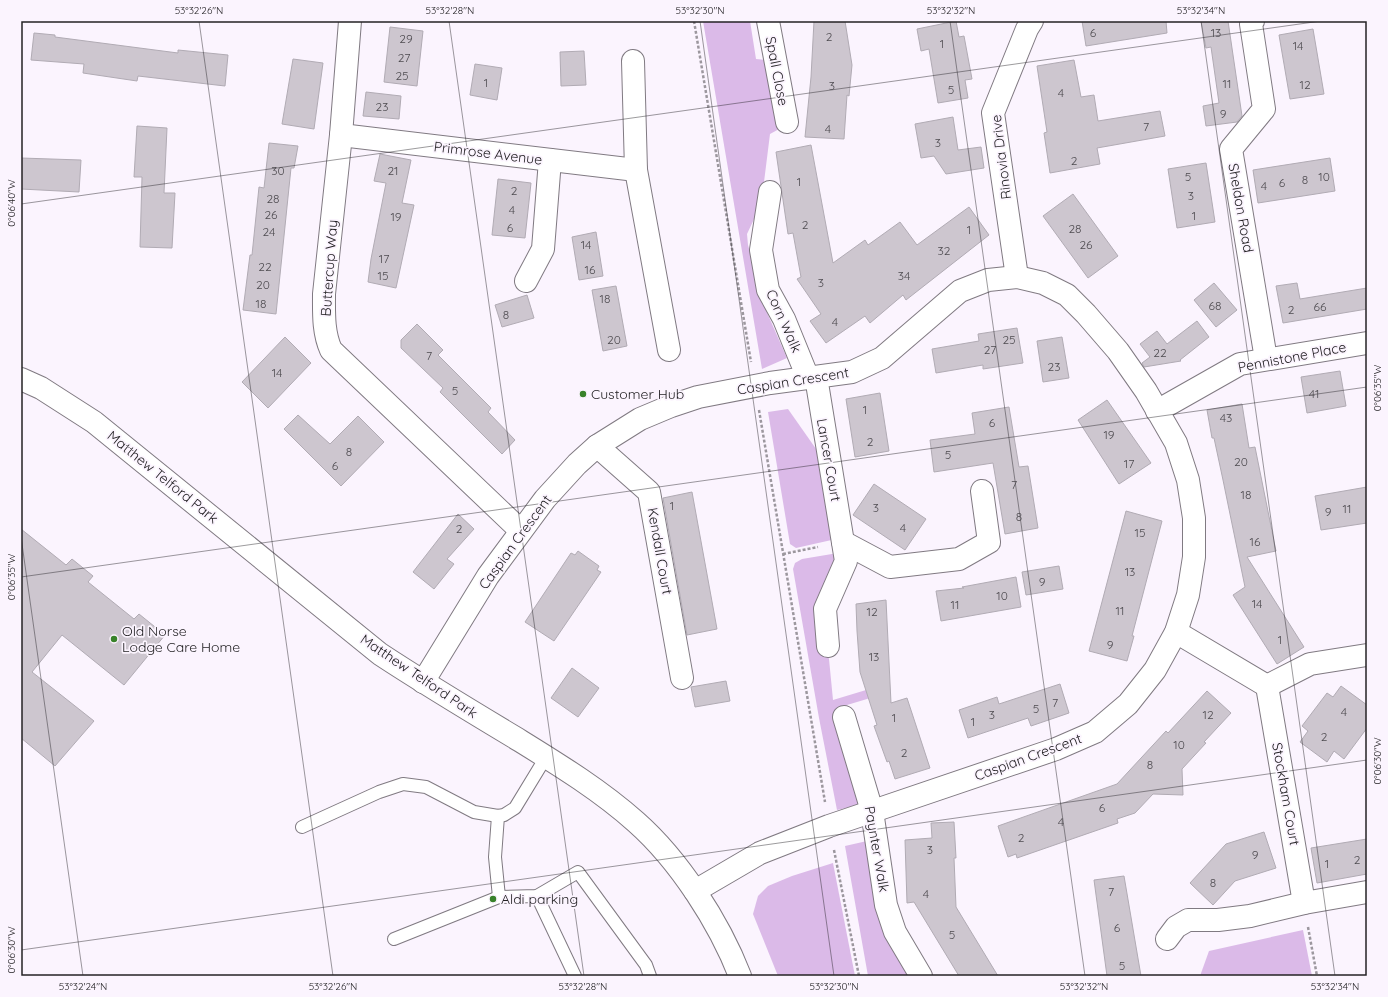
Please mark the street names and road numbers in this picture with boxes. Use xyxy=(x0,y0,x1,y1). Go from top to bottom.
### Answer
street label: Spall Close xyxy=(761,35,793,107)
street label: Rinovia Drive xyxy=(987,114,1015,200)
street label: Primrose Avenue xyxy=(433,137,543,169)
street label: Sheldon Road xyxy=(1224,162,1258,254)
street label: Buttercup Way xyxy=(317,219,341,317)
street label: Corn Walk xyxy=(762,287,806,355)
street label: Pennistone Place xyxy=(1236,338,1348,376)
street label: Caspian Crescent xyxy=(736,363,850,399)
street label: Lancer Court xyxy=(813,417,845,503)
street label: Matthew Telford Park xyxy=(104,427,222,527)
street label: Caspian Crescent xyxy=(475,491,556,593)
street label: Kendall Court xyxy=(643,506,677,596)
street label: Matthew Telford Park xyxy=(357,630,481,722)
street label: Caspian Crescent xyxy=(972,729,1084,785)
street label: Stockham Court xyxy=(1268,741,1304,847)
street label: Paynter Walk xyxy=(861,804,893,894)

